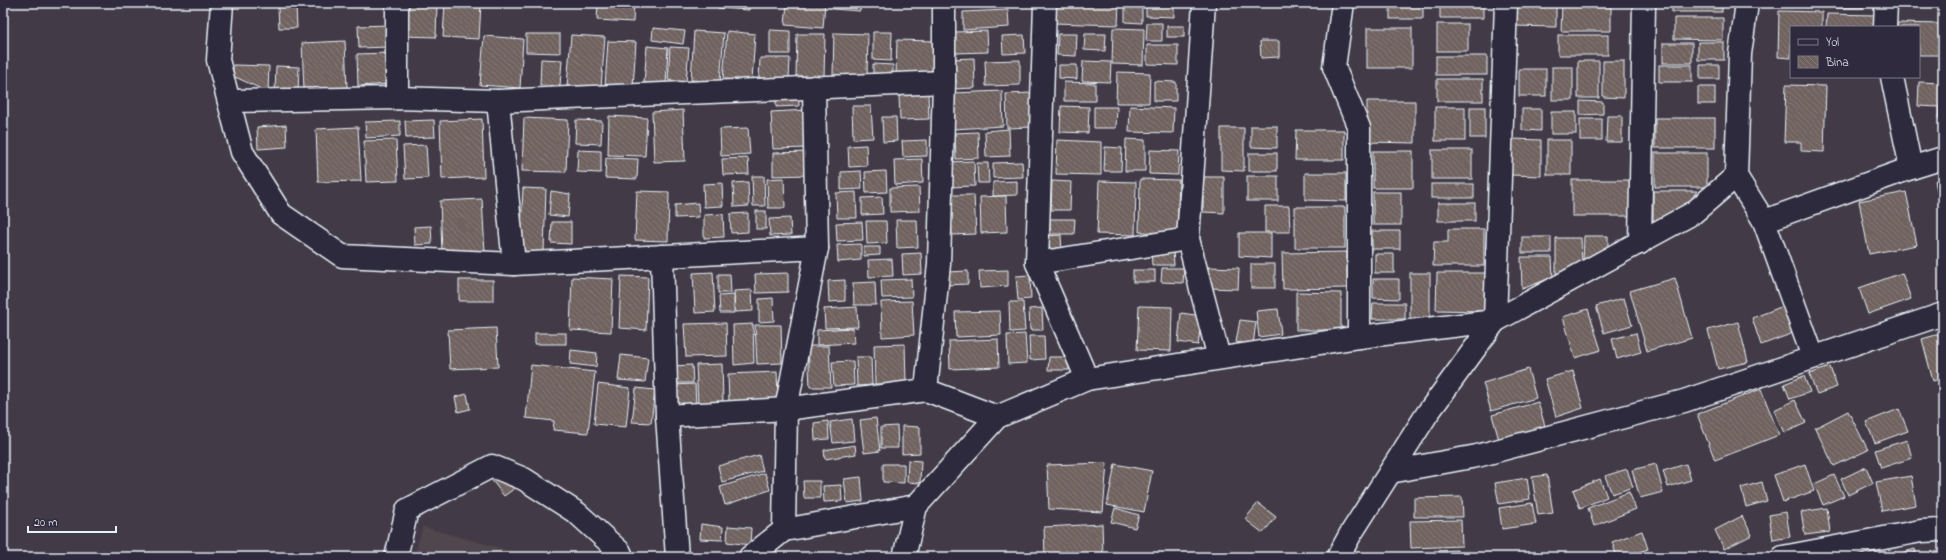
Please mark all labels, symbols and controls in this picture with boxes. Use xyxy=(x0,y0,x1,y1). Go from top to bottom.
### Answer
legend xyxy=(1790,26,1920,78)
text: Yol xyxy=(1826,34,1839,52)
text: Bina xyxy=(1825,54,1849,72)
scale bar xyxy=(28,508,116,534)
text: 20 m xyxy=(34,514,57,532)

